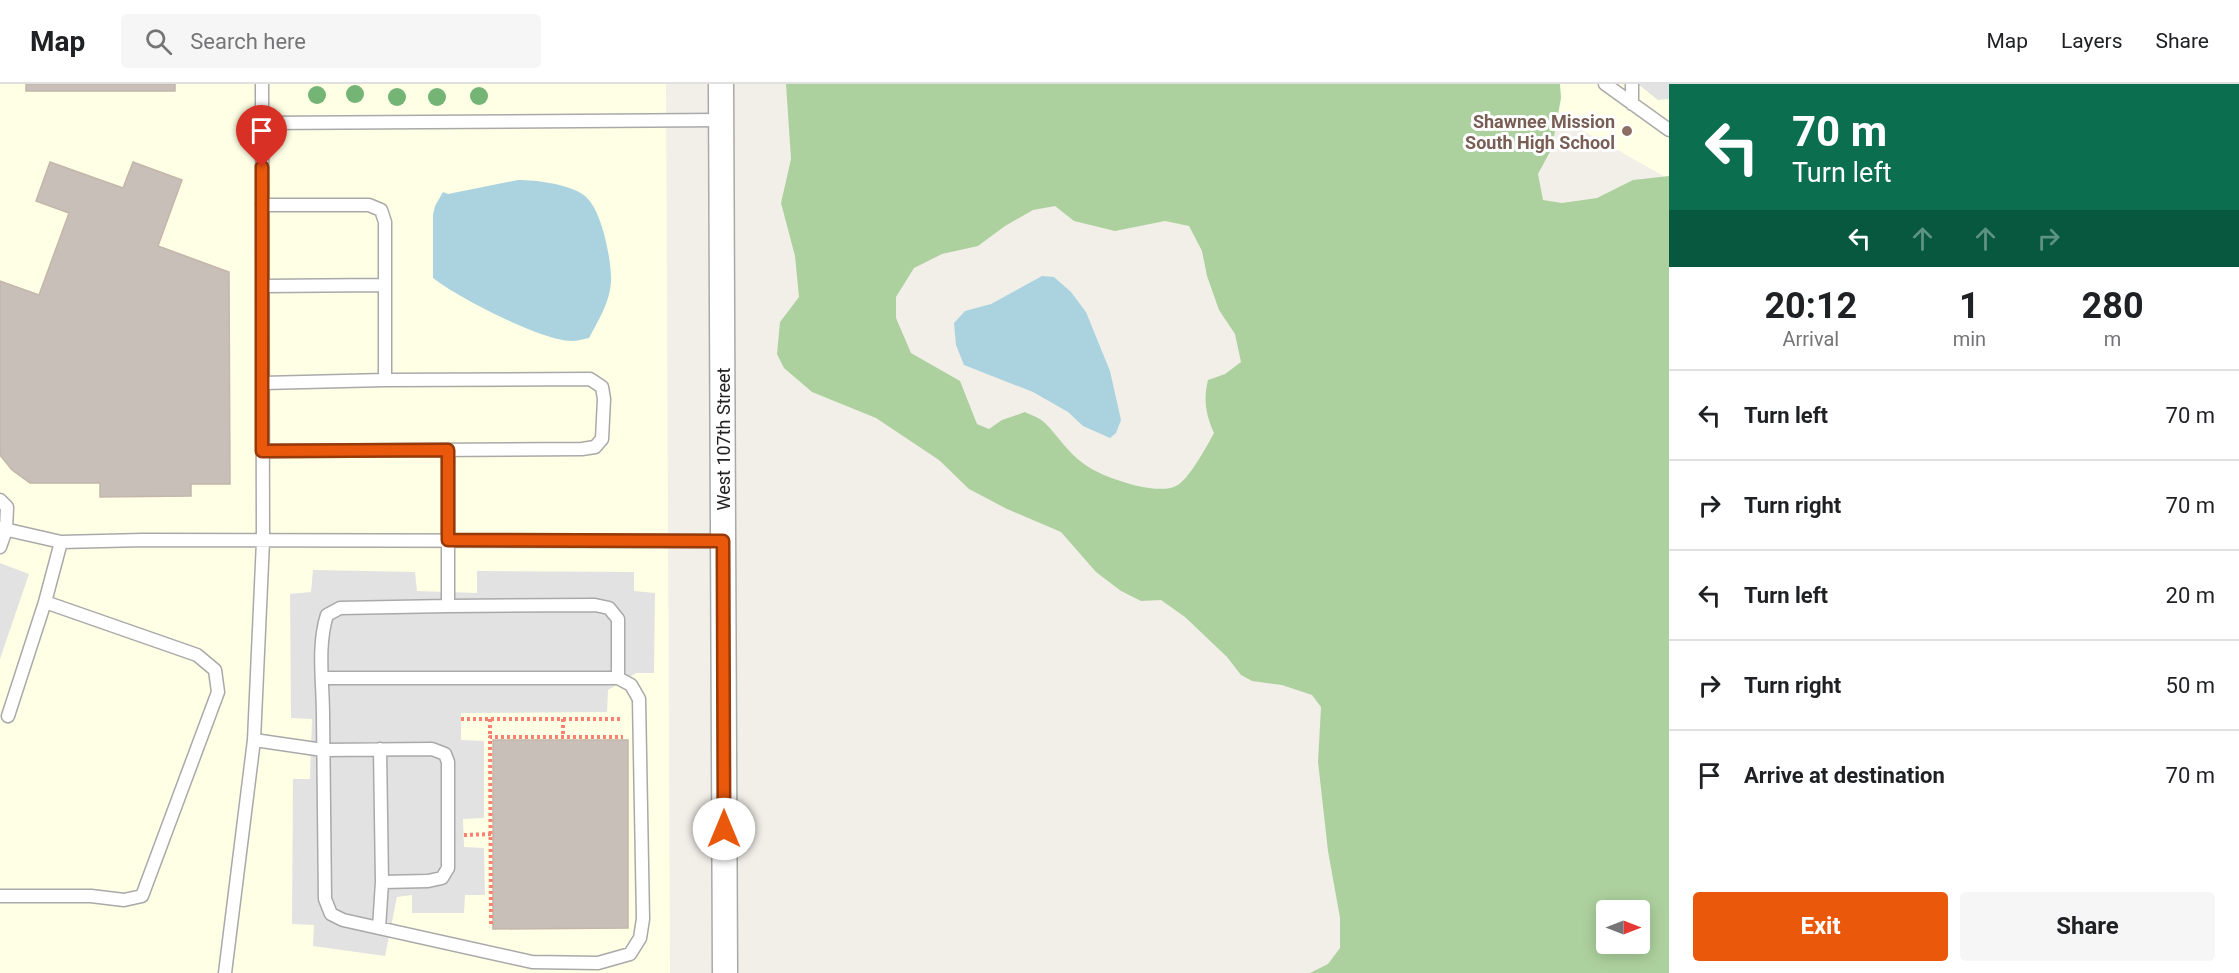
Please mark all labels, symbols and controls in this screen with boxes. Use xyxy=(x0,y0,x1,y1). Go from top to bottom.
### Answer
search box xyxy=(121,14,541,68)
text: Map xyxy=(30,25,85,58)
icon: search xyxy=(142,25,175,58)
text: Search here xyxy=(190,29,306,54)
text: Map xyxy=(1986,29,2028,53)
text: Layers xyxy=(2061,29,2122,53)
text: Share xyxy=(2155,29,2209,53)
pin xyxy=(236,105,287,167)
text: 70 m xyxy=(1792,107,1887,156)
icon: left xyxy=(1693,108,1771,186)
place label: Shawnee Mission South High School xyxy=(1465,111,1615,153)
icon: arrive xyxy=(245,114,278,147)
marker: Shawnee Mission South High School xyxy=(1620,124,1634,138)
text: Turn left xyxy=(1792,157,1892,189)
icon: left xyxy=(1843,222,1876,255)
icon: ahead xyxy=(1906,222,1939,255)
icon: ahead xyxy=(1969,222,2002,255)
icon: right xyxy=(2032,222,2065,255)
text: 20:12 xyxy=(1764,285,1857,327)
text: 1 xyxy=(1959,285,1980,327)
text: 280 xyxy=(2082,285,2144,327)
text: Arrival xyxy=(1782,327,1839,351)
text: min xyxy=(1953,327,1986,351)
text: m xyxy=(2104,327,2121,351)
street label: West 107th Street xyxy=(713,367,734,511)
icon: left xyxy=(1693,399,1726,432)
text: Turn left xyxy=(1744,403,1828,428)
text: 70 m xyxy=(2166,403,2215,428)
icon: right xyxy=(1693,489,1726,522)
text: Turn right xyxy=(1744,493,1841,518)
text: 70 m xyxy=(2166,493,2215,518)
icon: left xyxy=(1693,579,1726,612)
text: Turn left xyxy=(1744,583,1828,608)
text: 20 m xyxy=(2166,583,2215,608)
icon: right xyxy=(1693,669,1726,702)
text: Turn right xyxy=(1744,673,1841,698)
text: 50 m xyxy=(2166,673,2215,698)
icon: arrive xyxy=(1693,759,1726,792)
text: Arrive at destination xyxy=(1744,763,1945,788)
text: 70 m xyxy=(2166,763,2215,788)
position arrow xyxy=(692,797,756,861)
button: Exit xyxy=(1693,892,1948,961)
button: Share xyxy=(1960,892,2215,961)
north arrow xyxy=(1596,900,1650,954)
map controls xyxy=(1596,900,1650,954)

